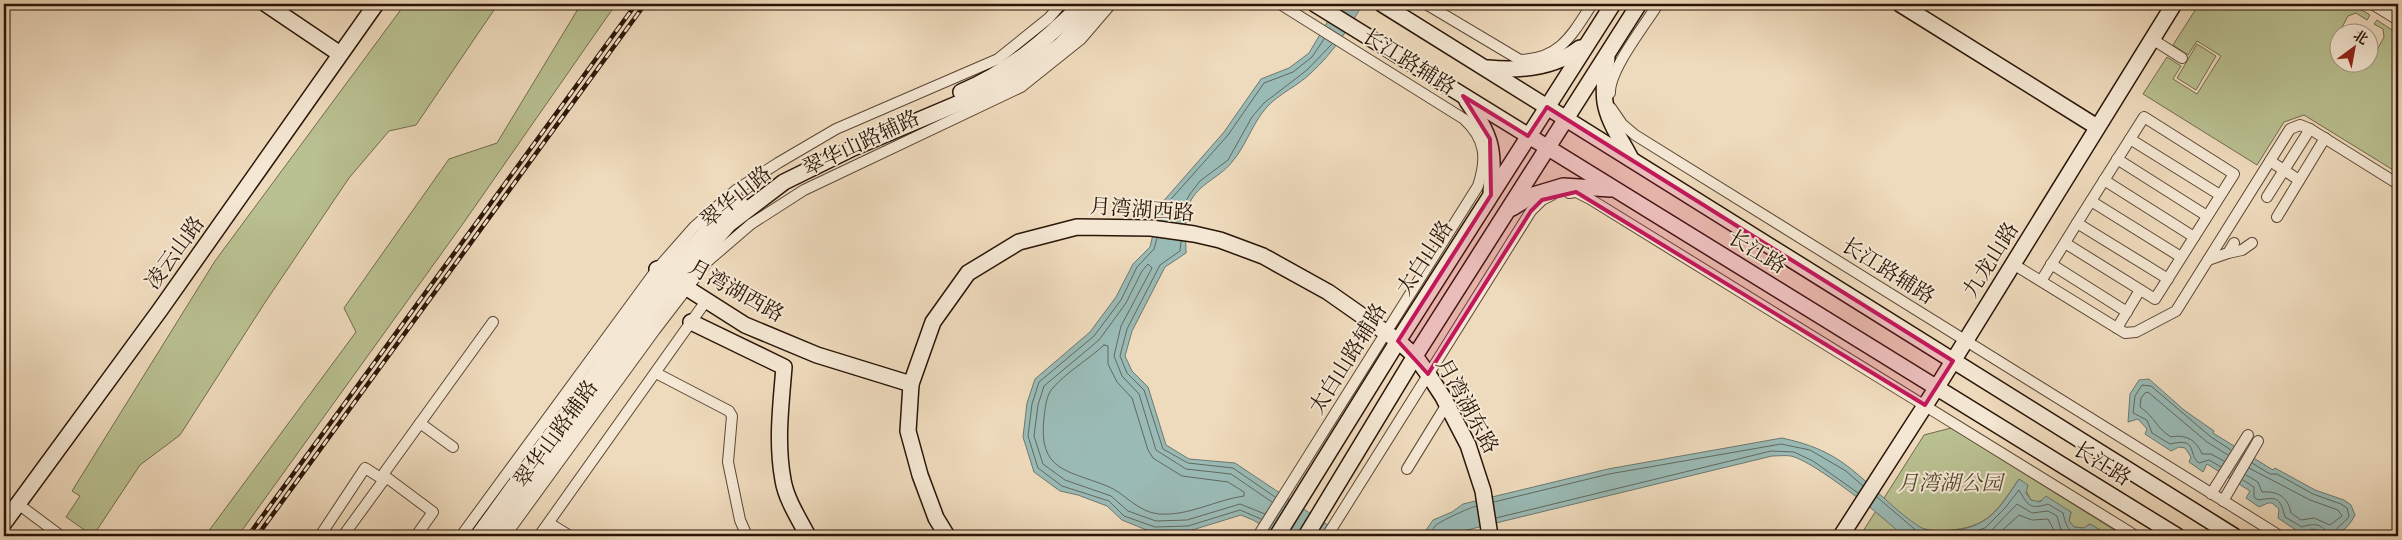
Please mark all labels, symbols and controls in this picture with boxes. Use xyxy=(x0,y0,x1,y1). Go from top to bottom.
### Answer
street label: 长江路辅路 xyxy=(1357,22,1461,102)
north arrow xyxy=(2330,22,2380,72)
text: 北 xyxy=(2350,26,2372,49)
street label: 翠华山路辅路 xyxy=(798,103,924,183)
street label: 翠华山路 xyxy=(694,159,778,235)
street label: 月湾湖西路 xyxy=(1089,192,1195,228)
street label: 凌云山路 xyxy=(139,210,211,296)
street label: 太白山路 xyxy=(1390,215,1460,301)
street label: 九龙山路 xyxy=(1956,217,2026,303)
street label: 长江路 xyxy=(1723,223,1791,281)
street label: 长江路辅路 xyxy=(1836,231,1940,311)
street label: 月湾湖西路 xyxy=(683,253,789,329)
street label: 太白山路辅路 xyxy=(1302,298,1394,420)
street label: 月湾湖东路 xyxy=(1429,353,1505,459)
street label: 翠华山路辅路 xyxy=(507,375,605,493)
street label: 长江路 xyxy=(2068,435,2136,493)
park label: 月湾湖公园 xyxy=(1898,469,2005,498)

